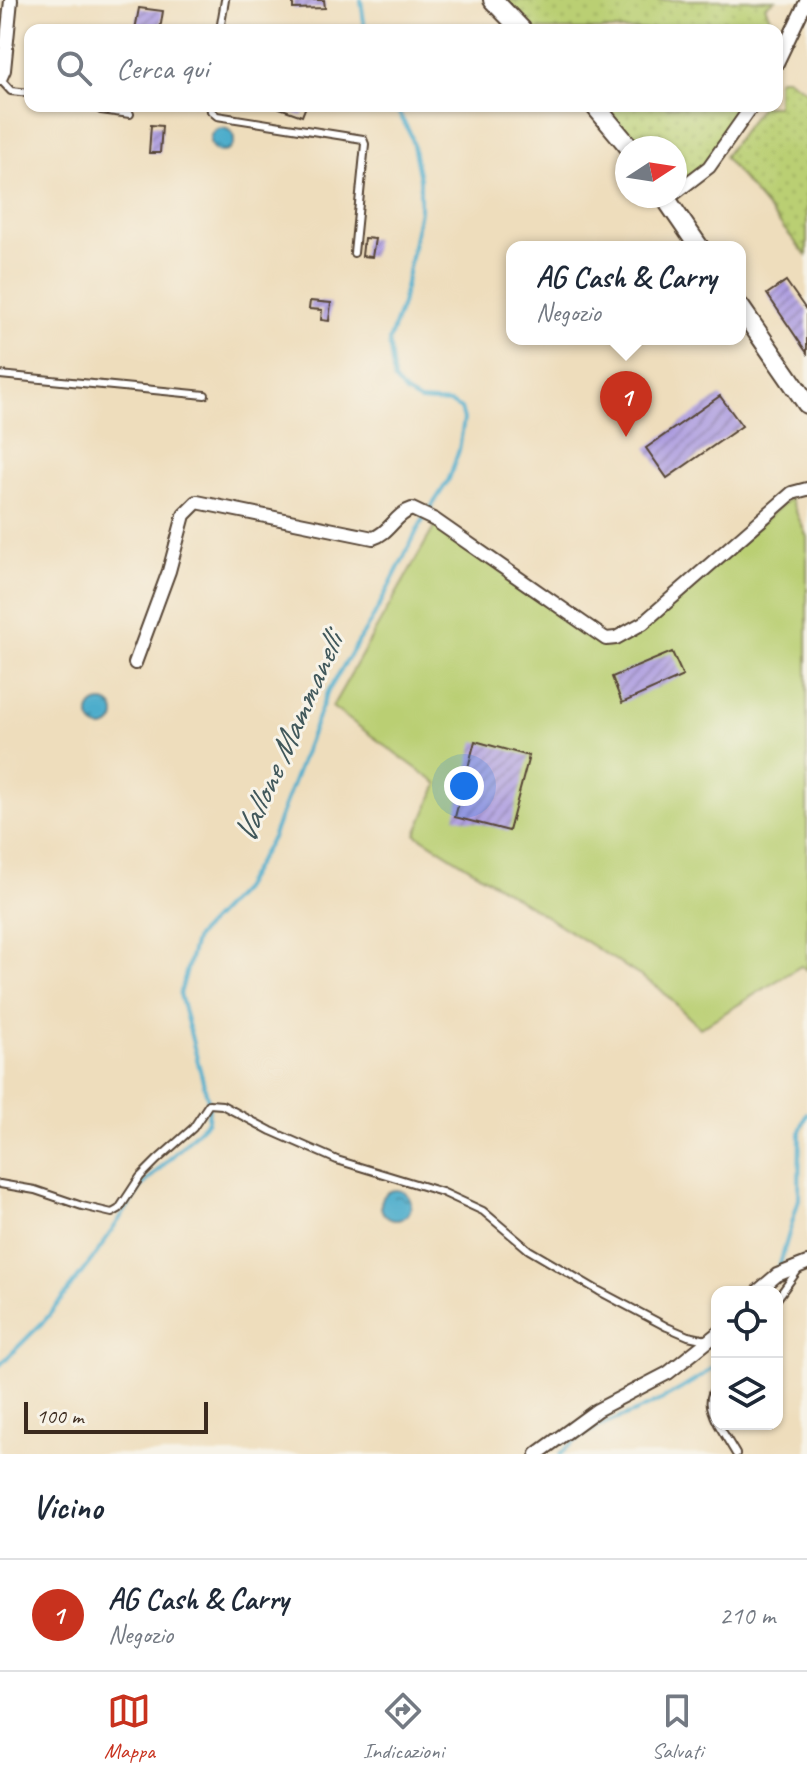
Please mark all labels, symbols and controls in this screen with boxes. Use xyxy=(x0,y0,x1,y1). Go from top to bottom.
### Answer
search box xyxy=(24,24,783,112)
icon: search xyxy=(52,46,96,90)
text: Cerca qui xyxy=(116,49,209,87)
north arrow xyxy=(615,136,687,208)
popup xyxy=(506,241,746,345)
text: AG Cash & Carry xyxy=(536,258,716,296)
text: Negozio xyxy=(536,296,601,329)
pin: 1 xyxy=(600,371,652,437)
water label: Vallone Mammanelli xyxy=(222,619,356,850)
your location xyxy=(444,766,484,806)
map controls xyxy=(711,1286,783,1430)
button: locate xyxy=(711,1286,783,1358)
button: layers xyxy=(711,1358,783,1430)
scale bar xyxy=(24,1398,208,1434)
text: 100 m xyxy=(36,1402,83,1430)
text: Vicino xyxy=(32,1485,102,1528)
text: AG Cash & Carry xyxy=(108,1580,289,1618)
text: 1 xyxy=(52,1599,64,1632)
text: 210 m xyxy=(719,1599,775,1632)
text: Negozio xyxy=(108,1618,173,1651)
tab: Mappa xyxy=(104,1689,155,1765)
tab: Indicazioni xyxy=(363,1689,444,1765)
tab: Salvati xyxy=(652,1689,703,1765)

